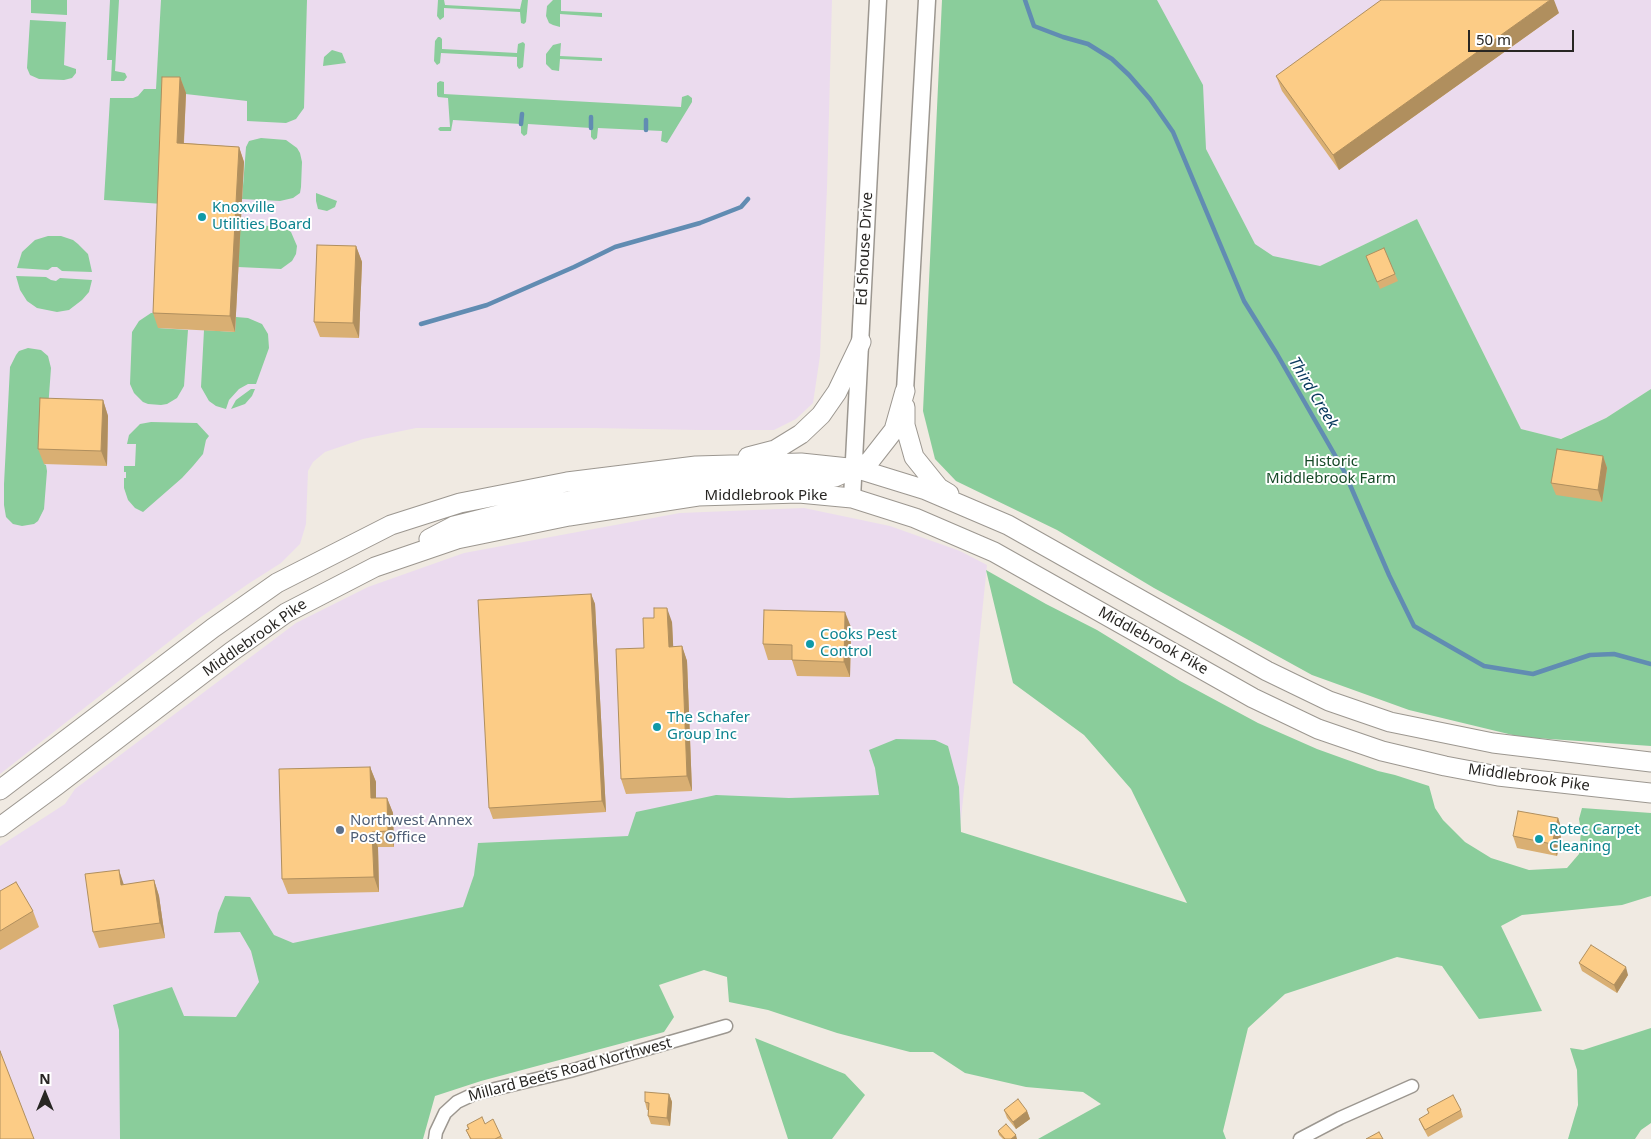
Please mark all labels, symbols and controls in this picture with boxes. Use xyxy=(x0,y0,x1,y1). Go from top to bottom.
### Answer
scale bar xyxy=(1471,20,1577,52)
text: 50 m xyxy=(1476,29,1511,49)
street label: Ed Shouse Drive xyxy=(853,192,877,306)
place label: Knoxville Utilities Board xyxy=(212,199,311,234)
marker: Knoxville Utilities Board xyxy=(196,211,208,223)
water label: Third Creek xyxy=(1284,354,1342,432)
park label: Historic Middlebrook Farm xyxy=(1266,453,1396,488)
street label: Middlebrook Pike xyxy=(705,487,827,505)
street label: Middlebrook Pike xyxy=(200,595,310,681)
street label: Middlebrook Pike xyxy=(1095,603,1211,679)
place label: Cooks Pest Control xyxy=(820,626,897,661)
marker: Cooks Pest Control xyxy=(804,638,816,650)
place label: The Schafer Group Inc xyxy=(667,709,750,744)
marker: The Schafer Group Inc xyxy=(651,721,663,733)
street label: Middlebrook Pike xyxy=(1467,761,1591,795)
place label: Northwest Annex Post Office xyxy=(350,812,472,847)
place label: Rotec Carpet Cleaning xyxy=(1549,821,1640,856)
marker: Northwest Annex Post Office xyxy=(334,824,346,836)
marker: Rotec Carpet Cleaning xyxy=(1533,833,1545,845)
street label: Millard Beets Road Northwest xyxy=(466,1034,674,1106)
north arrow xyxy=(20,1069,70,1119)
text: N xyxy=(39,1069,51,1088)

